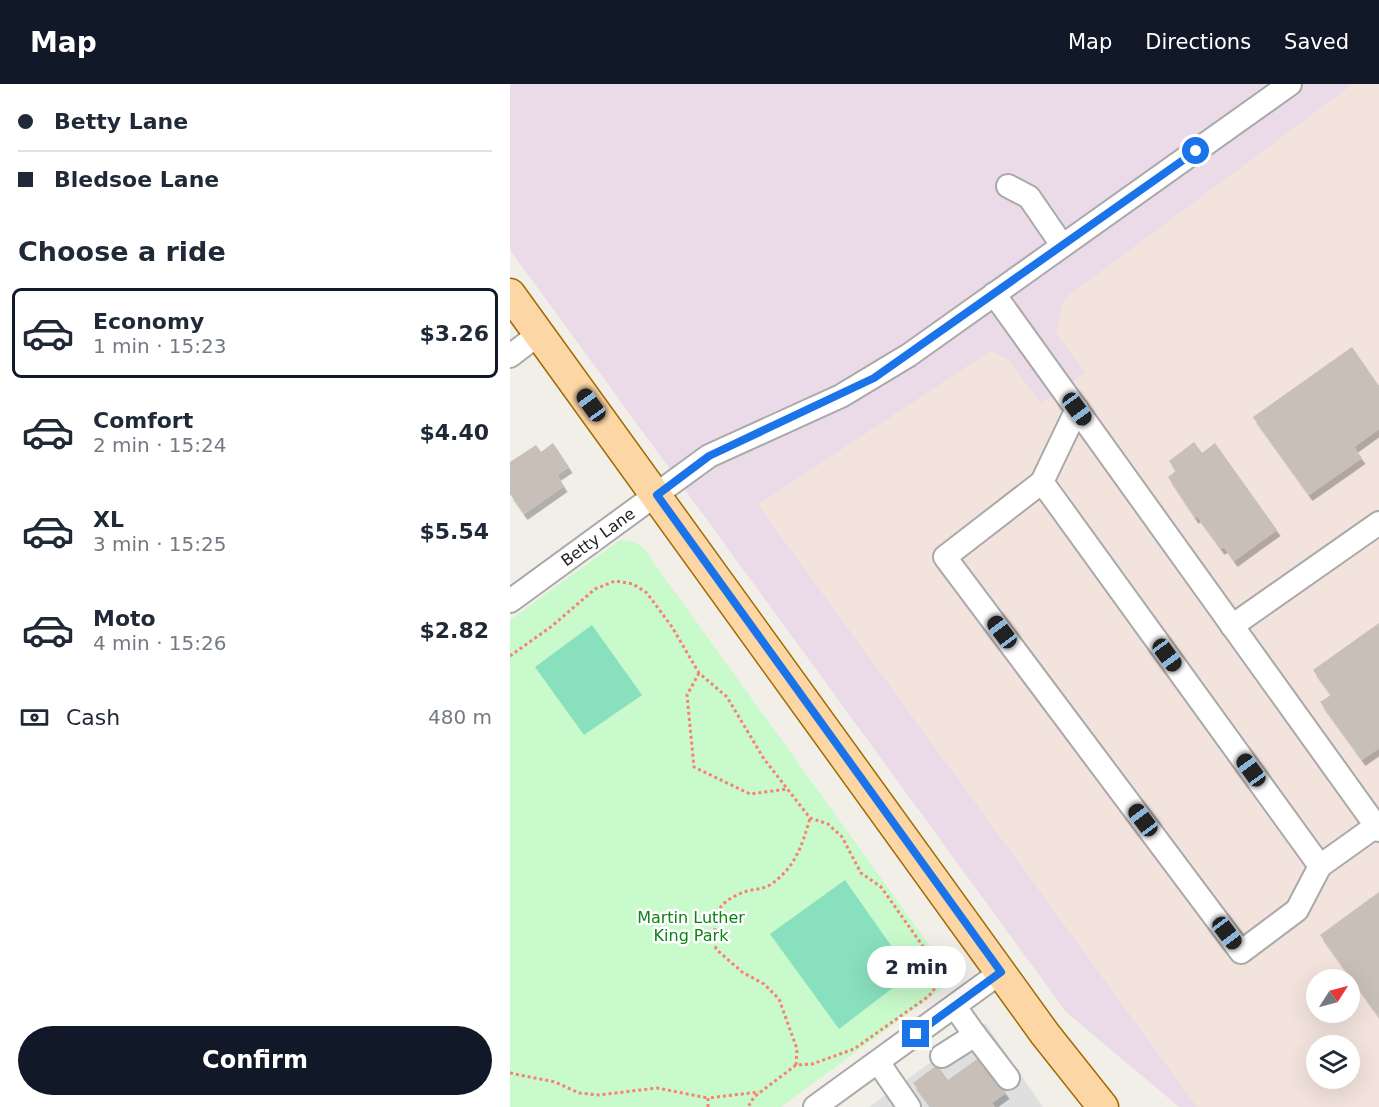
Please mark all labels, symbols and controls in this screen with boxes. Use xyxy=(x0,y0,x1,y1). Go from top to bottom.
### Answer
text: Map xyxy=(30,26,97,59)
text: Map xyxy=(1068,30,1112,54)
text: Directions xyxy=(1145,30,1251,54)
text: Saved xyxy=(1284,30,1349,54)
text: Betty Lane xyxy=(54,109,188,134)
route start xyxy=(1182,137,1209,164)
text: Bledsoe Lane xyxy=(54,167,219,192)
text: Choose a ride xyxy=(18,236,226,267)
icon: car xyxy=(21,306,75,360)
text: Economy xyxy=(93,309,204,334)
text: $3.26 xyxy=(419,321,489,346)
text: 1 min · 15:23 xyxy=(93,334,227,358)
car xyxy=(573,385,609,425)
car xyxy=(1059,389,1095,429)
icon: car xyxy=(21,405,75,459)
text: Comfort xyxy=(93,408,193,433)
text: $4.40 xyxy=(419,420,489,445)
text: 2 min · 15:24 xyxy=(93,433,227,457)
icon: car xyxy=(21,504,75,558)
street label: Betty Lane xyxy=(557,504,639,570)
text: XL xyxy=(93,507,124,532)
text: $5.54 xyxy=(419,519,489,544)
text: 3 min · 15:25 xyxy=(93,532,227,556)
icon: car xyxy=(21,603,75,657)
text: Moto xyxy=(93,606,156,631)
car xyxy=(984,612,1020,652)
text: $2.82 xyxy=(419,618,489,643)
text: 4 min · 15:26 xyxy=(93,631,227,655)
car xyxy=(1149,635,1185,675)
icon: cash xyxy=(18,701,51,734)
text: Cash xyxy=(66,705,120,730)
text: 480 m xyxy=(428,705,492,729)
car xyxy=(1233,750,1269,790)
car xyxy=(1125,800,1161,840)
park label: Martin Luther King Park xyxy=(637,908,745,945)
car xyxy=(1209,913,1245,953)
callout: 2 min xyxy=(866,947,966,989)
text: 2 min xyxy=(885,955,948,979)
north arrow xyxy=(1306,969,1360,1023)
map controls xyxy=(1306,969,1360,1089)
route end xyxy=(902,1020,929,1047)
button: Confirm xyxy=(18,1026,492,1095)
button: layers xyxy=(1306,1035,1360,1089)

